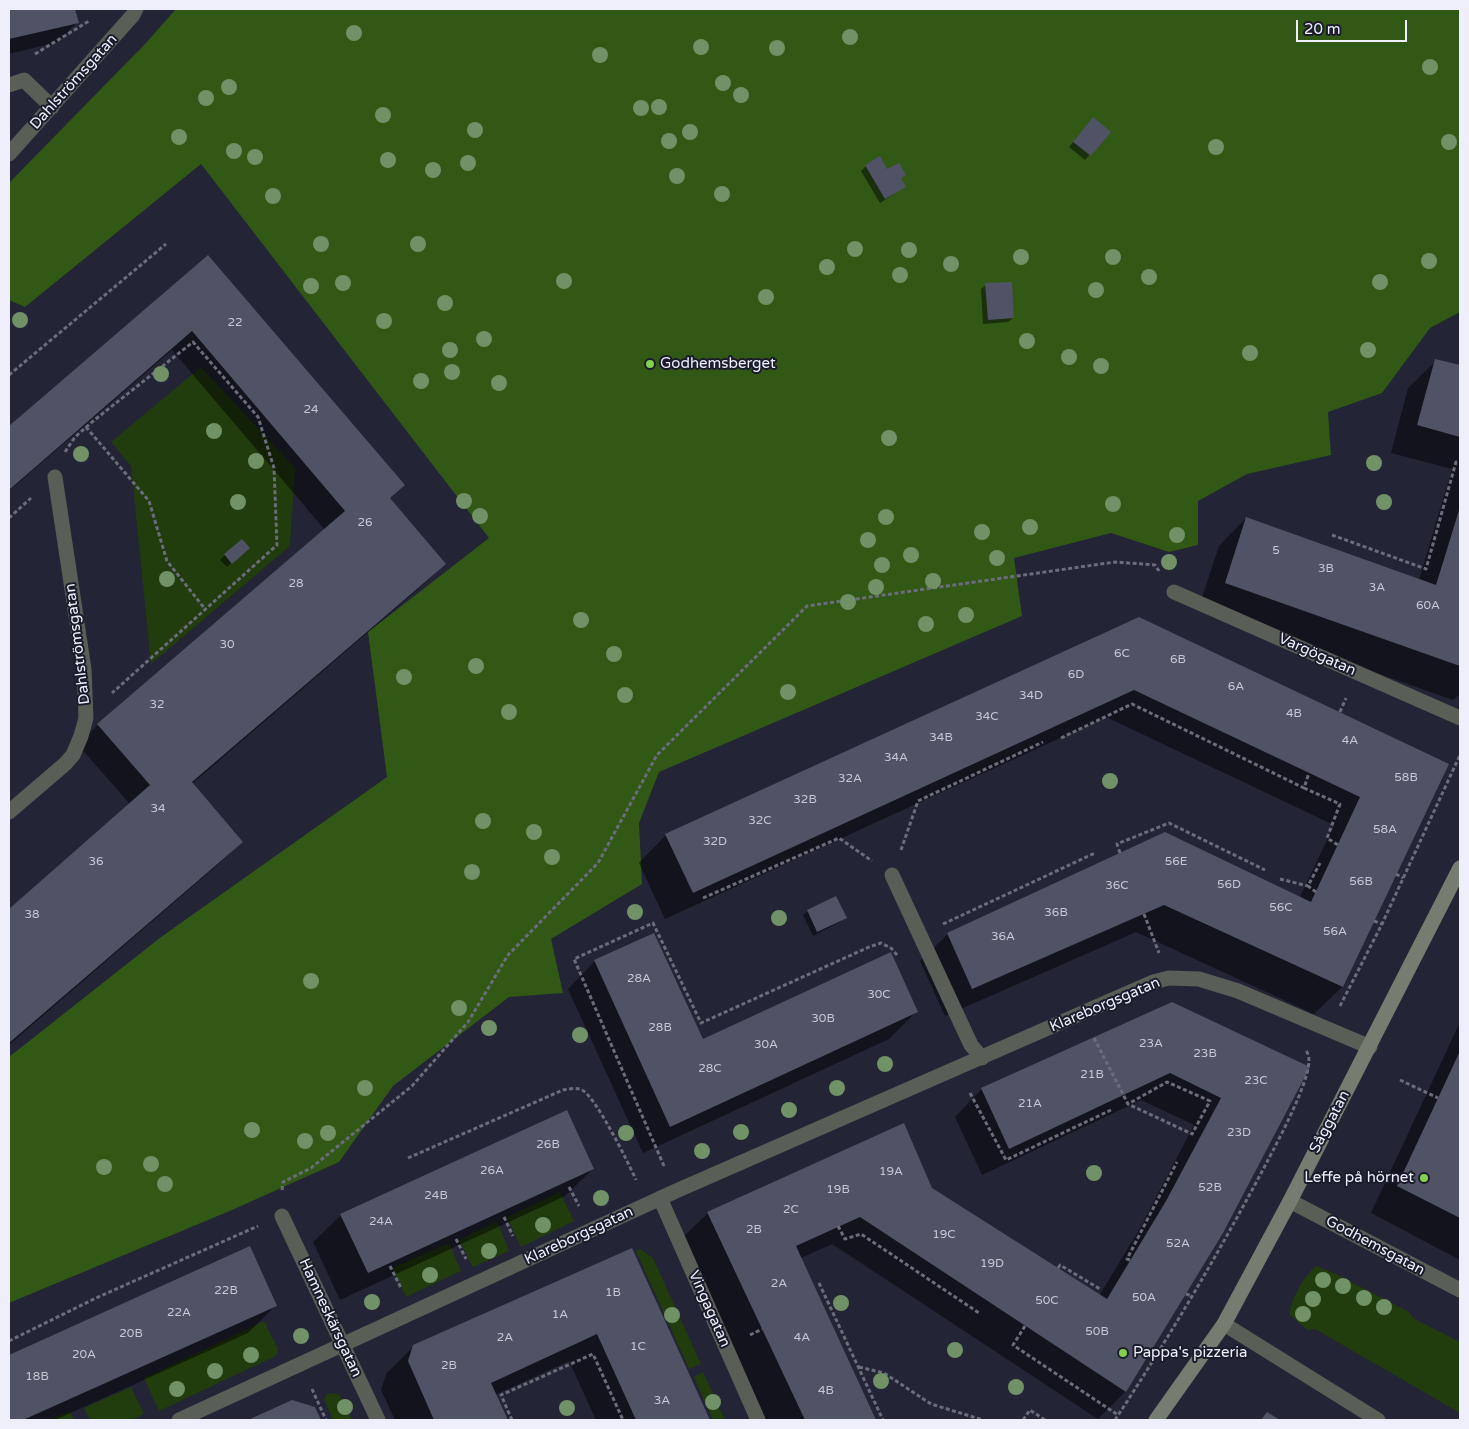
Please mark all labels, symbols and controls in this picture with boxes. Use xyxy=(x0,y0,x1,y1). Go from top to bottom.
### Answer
scale bar xyxy=(1299,10,1410,42)
text: 20 m xyxy=(1304,20,1341,38)
street label: Dahlströmsgatan xyxy=(27,31,121,133)
house number: 22 xyxy=(227,316,243,330)
place label: Godhemsberget xyxy=(660,355,776,373)
marker: Godhemsberget xyxy=(644,358,656,370)
house number: 24 xyxy=(303,403,319,417)
house number: 26 xyxy=(357,516,373,530)
house number: 5 xyxy=(1272,544,1280,558)
house number: 3B xyxy=(1318,562,1334,576)
house number: 28 xyxy=(288,577,304,591)
house number: 3A xyxy=(1369,581,1385,595)
street label: Dahlströmsgatan xyxy=(62,582,94,706)
house number: 60A xyxy=(1416,599,1440,613)
street label: Vargögatan xyxy=(1275,630,1359,680)
house number: 30 xyxy=(219,638,235,652)
house number: 6C xyxy=(1114,647,1130,661)
house number: 6B xyxy=(1170,653,1186,667)
house number: 6D xyxy=(1068,668,1084,682)
house number: 6A xyxy=(1228,680,1244,694)
house number: 34D xyxy=(1019,689,1043,703)
house number: 32 xyxy=(149,698,165,712)
house number: 4B xyxy=(1286,707,1302,721)
house number: 34C xyxy=(975,710,999,724)
house number: 34B xyxy=(929,731,953,745)
house number: 4A xyxy=(1342,734,1358,748)
house number: 34A xyxy=(884,751,908,765)
house number: 58B xyxy=(1394,771,1418,785)
house number: 32A xyxy=(838,772,862,786)
house number: 32B xyxy=(793,793,817,807)
house number: 34 xyxy=(150,802,166,816)
house number: 32C xyxy=(748,814,772,828)
house number: 58A xyxy=(1373,823,1397,837)
house number: 32D xyxy=(703,835,727,849)
house number: 36 xyxy=(88,855,104,869)
house number: 56E xyxy=(1165,855,1187,869)
house number: 56B xyxy=(1349,875,1373,889)
house number: 56D xyxy=(1217,878,1241,892)
house number: 36C xyxy=(1105,879,1129,893)
house number: 56C xyxy=(1269,901,1293,915)
house number: 36B xyxy=(1044,906,1068,920)
house number: 38 xyxy=(24,908,40,922)
house number: 56A xyxy=(1323,925,1347,939)
house number: 36A xyxy=(991,930,1015,944)
house number: 28A xyxy=(627,972,651,986)
street label: Klareborgsgatan xyxy=(1047,974,1163,1036)
house number: 30C xyxy=(867,988,891,1002)
house number: 30B xyxy=(811,1012,835,1026)
house number: 28B xyxy=(648,1021,672,1035)
house number: 23A xyxy=(1139,1037,1163,1051)
house number: 30A xyxy=(754,1038,778,1052)
house number: 23B xyxy=(1193,1047,1217,1061)
house number: 28C xyxy=(698,1062,722,1076)
house number: 21B xyxy=(1080,1068,1104,1082)
house number: 23C xyxy=(1244,1074,1268,1088)
street label: Såggatan xyxy=(1306,1088,1354,1156)
house number: 21A xyxy=(1018,1097,1042,1111)
house number: 23D xyxy=(1227,1126,1251,1140)
house number: 26B xyxy=(536,1138,560,1152)
house number: 26A xyxy=(480,1164,504,1178)
house number: 19A xyxy=(879,1165,903,1179)
place label: Leffe på hörnet xyxy=(1304,1169,1414,1187)
marker: Leffe på hörnet xyxy=(1418,1172,1430,1184)
house number: 52B xyxy=(1198,1181,1222,1195)
house number: 19B xyxy=(826,1183,850,1197)
house number: 24B xyxy=(424,1189,448,1203)
street label: Klareborgsgatan xyxy=(522,1203,636,1269)
house number: 2C xyxy=(783,1203,799,1217)
street label: Godhemsgatan xyxy=(1322,1212,1428,1280)
house number: 24A xyxy=(369,1215,393,1229)
house number: 2B xyxy=(746,1223,762,1237)
house number: 19C xyxy=(932,1228,956,1242)
house number: 52A xyxy=(1166,1237,1190,1251)
street label: Hamneskärsgatan xyxy=(295,1256,365,1380)
house number: 19D xyxy=(980,1257,1004,1271)
street label: Vingagatan xyxy=(684,1268,734,1350)
house number: 2A xyxy=(771,1277,787,1291)
house number: 22B xyxy=(214,1284,238,1298)
house number: 1B xyxy=(605,1286,621,1300)
house number: 50A xyxy=(1132,1291,1156,1305)
house number: 50C xyxy=(1035,1294,1059,1308)
house number: 22A xyxy=(167,1306,191,1320)
house number: 1A xyxy=(552,1308,568,1322)
house number: 50B xyxy=(1085,1325,1109,1339)
house number: 20B xyxy=(119,1327,143,1341)
house number: 2A xyxy=(497,1331,513,1345)
house number: 4A xyxy=(794,1331,810,1345)
house number: 1C xyxy=(630,1340,646,1354)
place label: Pappa's pizzeria xyxy=(1133,1344,1247,1362)
marker: Pappa's pizzeria xyxy=(1117,1347,1129,1359)
house number: 20A xyxy=(72,1348,96,1362)
house number: 2B xyxy=(441,1359,457,1373)
house number: 18B xyxy=(25,1370,49,1384)
house number: 4B xyxy=(818,1384,834,1398)
house number: 3A xyxy=(654,1394,670,1408)

